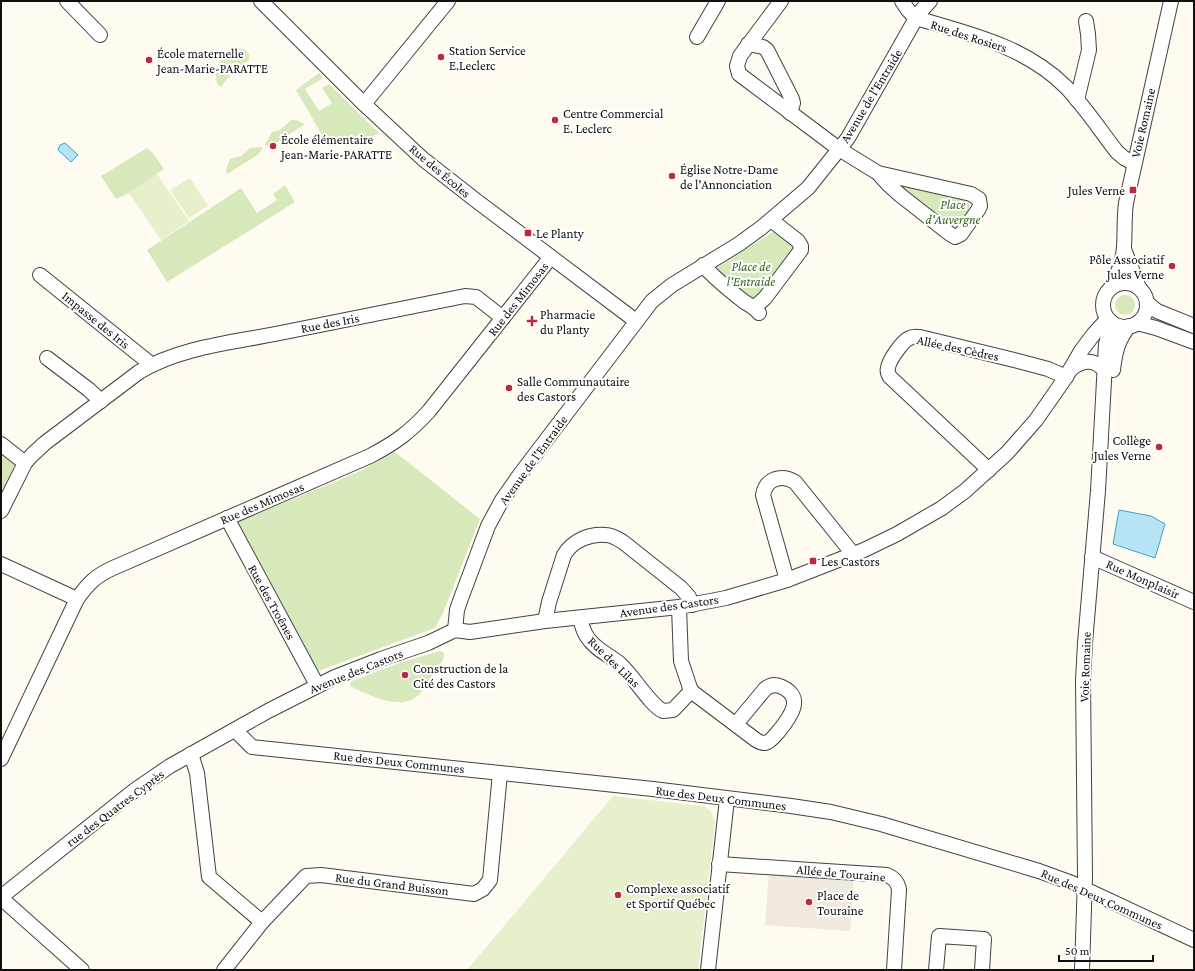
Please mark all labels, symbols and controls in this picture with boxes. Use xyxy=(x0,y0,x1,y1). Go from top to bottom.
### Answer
street label: Rue des Rosiers xyxy=(929,17,1009,55)
place label: Station Service E.Leclerc xyxy=(449,43,526,73)
place label: École maternelle Jean-Marie-PARATTE xyxy=(156,46,268,76)
street label: Avenue de l'Entraide xyxy=(837,46,905,146)
marker: Station Service E.Leclerc xyxy=(436,52,446,62)
marker: École maternelle Jean-Marie-PARATTE xyxy=(144,55,154,65)
street label: Voie Romaine xyxy=(1128,86,1158,159)
place label: Centre Commercial E. Leclerc xyxy=(563,106,664,136)
marker: Centre Commercial E. Leclerc xyxy=(550,115,560,125)
place label: École élémentaire Jean-Marie-PARATTE xyxy=(280,132,392,162)
marker: École élémentaire Jean-Marie-PARATTE xyxy=(268,141,278,151)
street label: Rue des Écoles xyxy=(406,141,474,201)
place label: Église Notre-Dame de l'Annonciation xyxy=(680,162,779,192)
marker: Église Notre-Dame de l'Annonciation xyxy=(667,171,677,181)
place label: Jules Verne xyxy=(1067,183,1125,198)
marker: Jules Verne xyxy=(1128,185,1138,195)
park label: Place d'Auvergne xyxy=(926,197,981,227)
place label: Le Planty xyxy=(536,226,585,241)
marker: Le Planty xyxy=(523,228,533,238)
place label: Pôle Associatif Jules Verne xyxy=(1089,252,1165,282)
street label: Rue des Mimosas xyxy=(485,259,551,339)
park label: Place de l'Entraide xyxy=(727,259,775,289)
marker: Pôle Associatif Jules Verne xyxy=(1167,261,1177,271)
street label: Impasse des Iris xyxy=(59,288,133,352)
place label: Pharmacie du Planty xyxy=(540,307,595,337)
street label: Rue des Iris xyxy=(299,310,361,336)
marker: Pharmacie du Planty xyxy=(527,316,537,326)
street label: Allée des Cèdres xyxy=(916,332,1000,364)
place label: Salle Communautaire des Castors xyxy=(517,374,630,404)
marker: Salle Communautaire des Castors xyxy=(504,383,514,393)
street label: Avenue de l'Entraide xyxy=(496,412,571,508)
place label: Collège Jules Verne xyxy=(1093,433,1151,463)
marker: Collège Jules Verne xyxy=(1154,442,1164,452)
street label: Rue des Mimosas xyxy=(218,479,306,527)
place label: Les Castors xyxy=(821,554,880,569)
marker: Les Castors xyxy=(808,556,818,566)
street label: Rue Monplaisir xyxy=(1104,556,1183,602)
street label: Rue des Troênes xyxy=(245,562,299,642)
street label: Avenue des Castors xyxy=(619,592,719,620)
street label: Voie Romaine xyxy=(1076,631,1094,703)
street label: Rue des Lilas xyxy=(585,633,643,691)
street label: Avenue des Castors xyxy=(307,645,405,697)
place label: Construction de la Cité des Castors xyxy=(413,661,508,691)
marker: Construction de la Cité des Castors xyxy=(400,670,410,680)
street label: Rue des Deux Communes xyxy=(333,748,465,776)
street label: rue des Quatres Cyprès xyxy=(63,766,167,850)
street label: Rue des Deux Communes xyxy=(655,783,787,813)
street label: Allée de Touraine xyxy=(796,862,886,884)
street label: Rue des Deux Communes xyxy=(1039,865,1165,933)
street label: Rue du Grand Buisson xyxy=(334,870,450,898)
place label: Complexe associatif et Sportif Québec xyxy=(626,881,731,911)
place label: Place de Touraine xyxy=(817,888,864,918)
marker: Complexe associatif et Sportif Québec xyxy=(613,890,623,900)
marker: Place de Touraine xyxy=(804,897,814,907)
scale bar xyxy=(1059,937,1153,963)
text: 50 m xyxy=(1065,944,1090,958)

